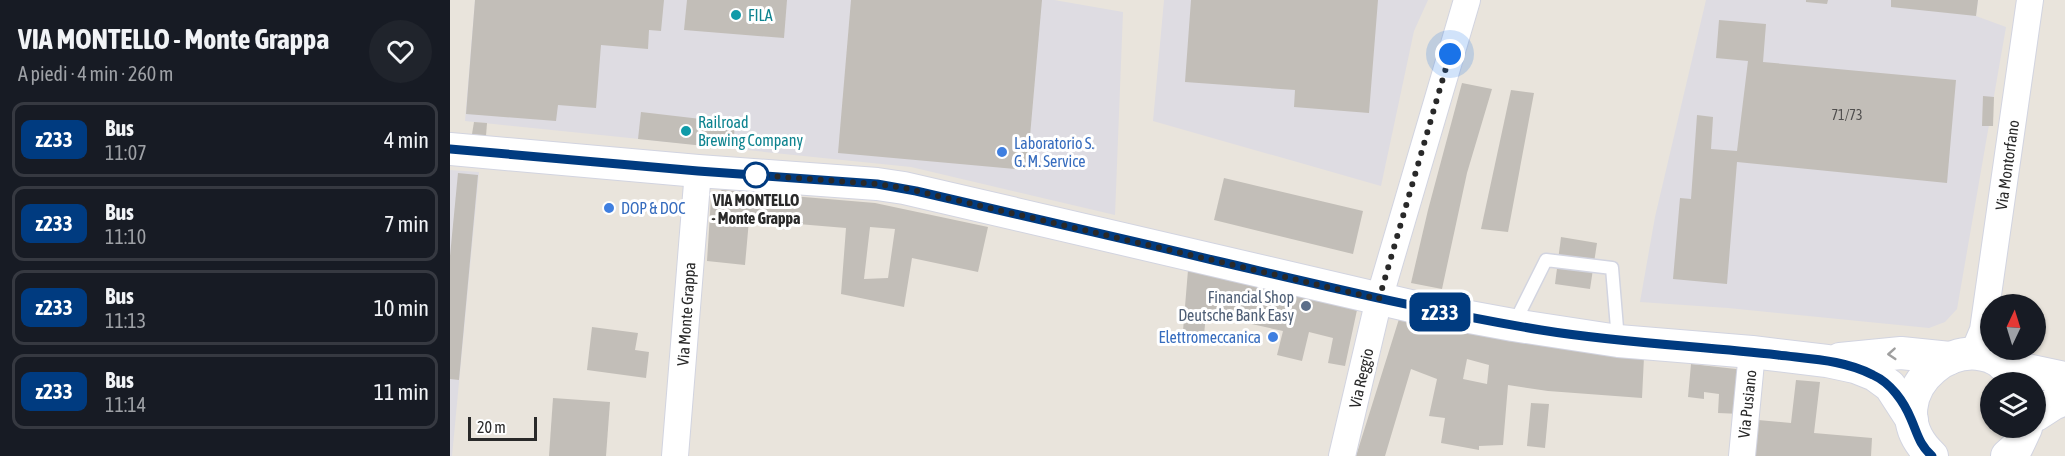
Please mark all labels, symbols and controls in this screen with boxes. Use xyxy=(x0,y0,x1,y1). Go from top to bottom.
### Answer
place label: FILA xyxy=(748,6,773,24)
marker: FILA xyxy=(729,8,743,22)
button: heart xyxy=(369,20,432,83)
text: VIA MONTELLO ‐ Monte Grappa xyxy=(18,23,329,55)
your location xyxy=(1435,39,1465,69)
text: A piedi · 4 min · 260 m xyxy=(18,62,173,85)
house number: 71/73 xyxy=(1831,107,1863,123)
place label: Railroad Brewing Company xyxy=(698,113,803,150)
text: Bus xyxy=(105,115,134,141)
street label: Via Montorfano xyxy=(1992,119,2022,211)
marker: Railroad Brewing Company xyxy=(679,124,693,138)
text: z233 xyxy=(35,127,73,151)
text: 4 min xyxy=(384,127,429,153)
place label: Laboratorio S. G. M. Service xyxy=(1014,134,1094,170)
text: 11:07 xyxy=(105,141,147,164)
marker: Laboratorio S. G. M. Service xyxy=(995,145,1009,159)
marker: VIA MONTELLO ‐ Monte Grappa xyxy=(743,162,769,188)
place label: VIA MONTELLO ‐ Monte Grappa xyxy=(711,191,801,227)
text: Bus xyxy=(105,199,134,225)
place label: DOP & DOC xyxy=(621,199,685,217)
marker: DOP & DOC xyxy=(602,201,616,215)
text: z233 xyxy=(35,211,73,235)
text: 7 min xyxy=(384,211,429,237)
text: 11:10 xyxy=(105,225,146,248)
street label: Via Monte Grappa xyxy=(673,262,700,367)
text: Bus xyxy=(105,283,134,309)
place label: Financial Shop Deutsche Bank Easy xyxy=(1178,288,1294,325)
line badge: z233 xyxy=(1398,292,1482,332)
north arrow xyxy=(1980,294,2046,360)
map controls xyxy=(1980,294,2046,438)
text: z233 xyxy=(35,295,73,319)
text: 10 min xyxy=(374,295,429,321)
marker: Financial Shop Deutsche Bank Easy xyxy=(1299,299,1313,313)
text: z233 xyxy=(1421,300,1459,324)
text: 11:13 xyxy=(105,309,146,332)
place label: Elettromeccanica xyxy=(1159,328,1261,346)
marker: Elettromeccanica xyxy=(1266,330,1280,344)
street label: Via Reggio xyxy=(1345,346,1378,410)
one-way arrow xyxy=(1887,347,1896,360)
text: Bus xyxy=(105,367,134,393)
street label: Via Pusiano xyxy=(1734,369,1760,439)
button: layers xyxy=(1980,372,2046,438)
text: z233 xyxy=(35,379,73,403)
text: 11 min xyxy=(374,379,429,405)
text: 11:14 xyxy=(105,393,146,416)
scale bar xyxy=(468,414,537,442)
text: 20 m xyxy=(477,418,506,436)

